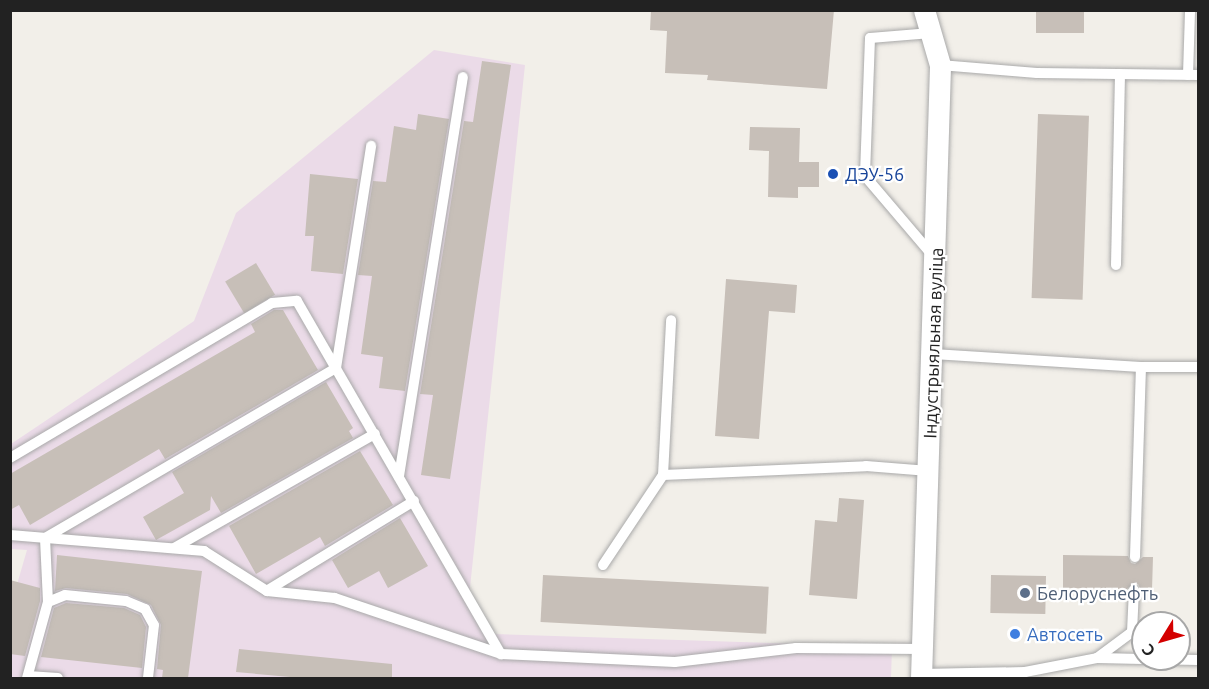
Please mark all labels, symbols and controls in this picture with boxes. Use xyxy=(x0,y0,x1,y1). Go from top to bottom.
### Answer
place label: ДЭУ-56 xyxy=(845,163,904,185)
marker: ДЭУ-56 xyxy=(826,167,840,181)
street label: Індустрыяльная вуліца xyxy=(919,247,947,439)
place label: Белоруснефть xyxy=(1037,582,1158,604)
marker: Белоруснефть xyxy=(1018,586,1032,600)
north arrow xyxy=(1131,611,1191,671)
place label: Автосеть xyxy=(1027,623,1103,645)
marker: Автосеть xyxy=(1008,627,1022,641)
text: С xyxy=(1138,641,1158,660)

